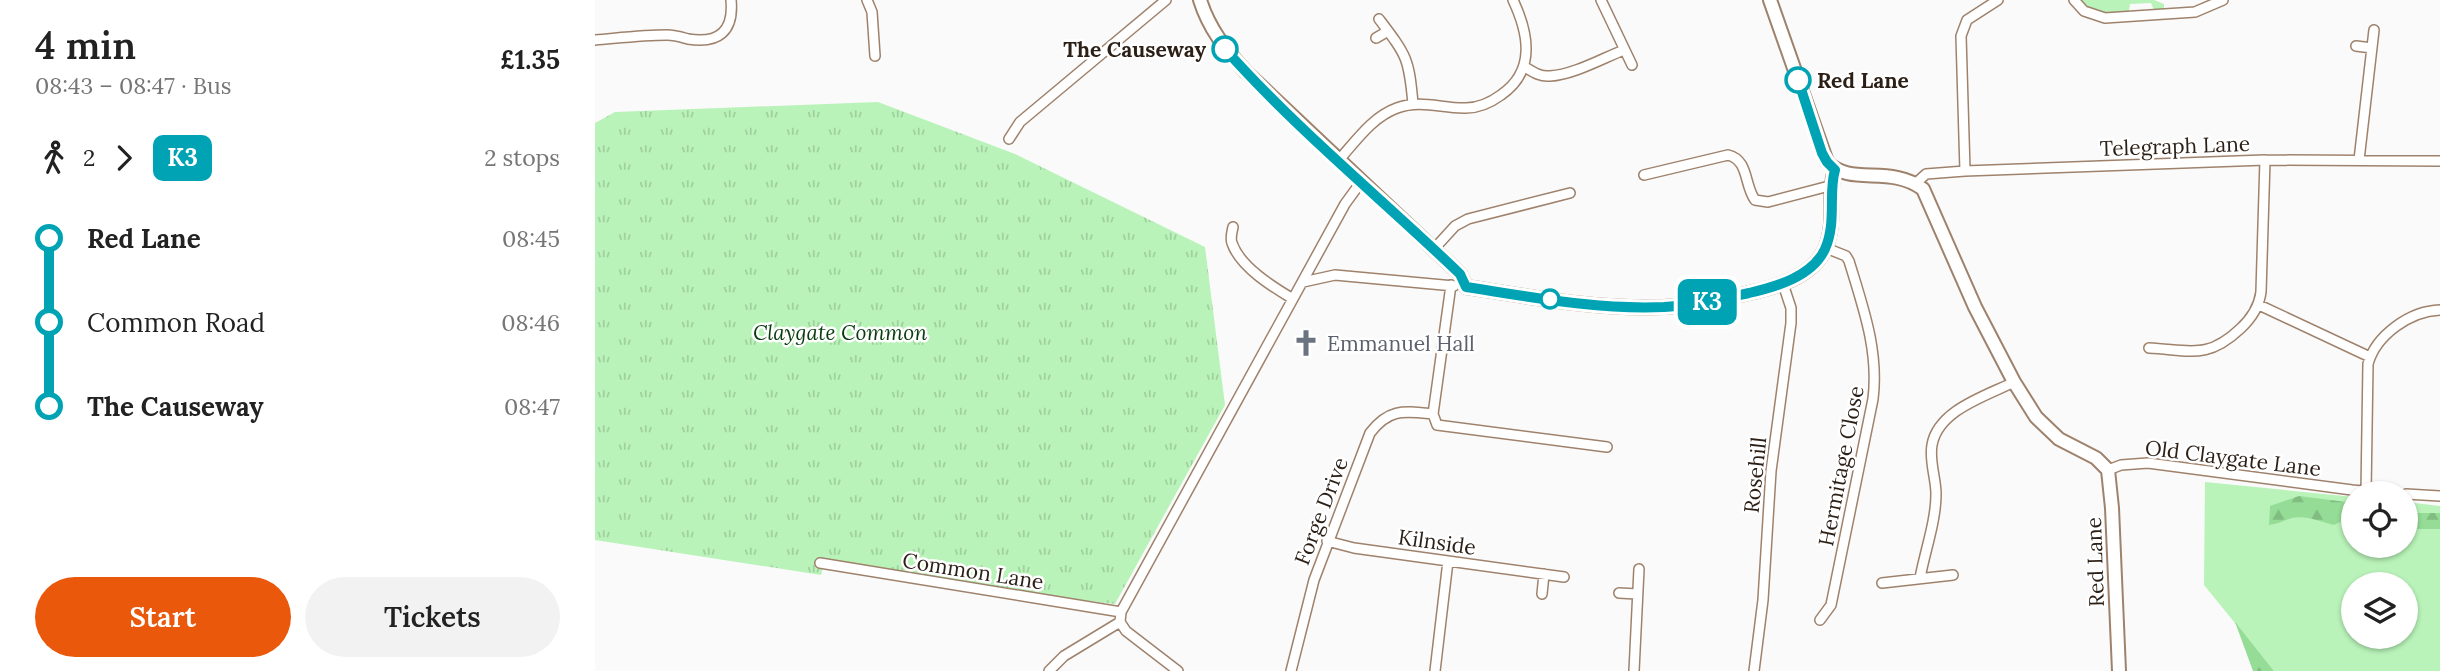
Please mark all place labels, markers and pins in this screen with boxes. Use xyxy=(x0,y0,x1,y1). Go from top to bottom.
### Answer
place label: The Causeway xyxy=(1063,36,1206,63)
marker: The Causeway xyxy=(1212,36,1238,62)
marker: Red Lane xyxy=(1785,67,1811,93)
place label: Red Lane xyxy=(1817,67,1909,94)
unlabelled marker xyxy=(1540,289,1560,309)
church icon: Emmanuel Hall xyxy=(1291,328,1321,358)
place label: Emmanuel Hall xyxy=(1327,330,1475,357)

